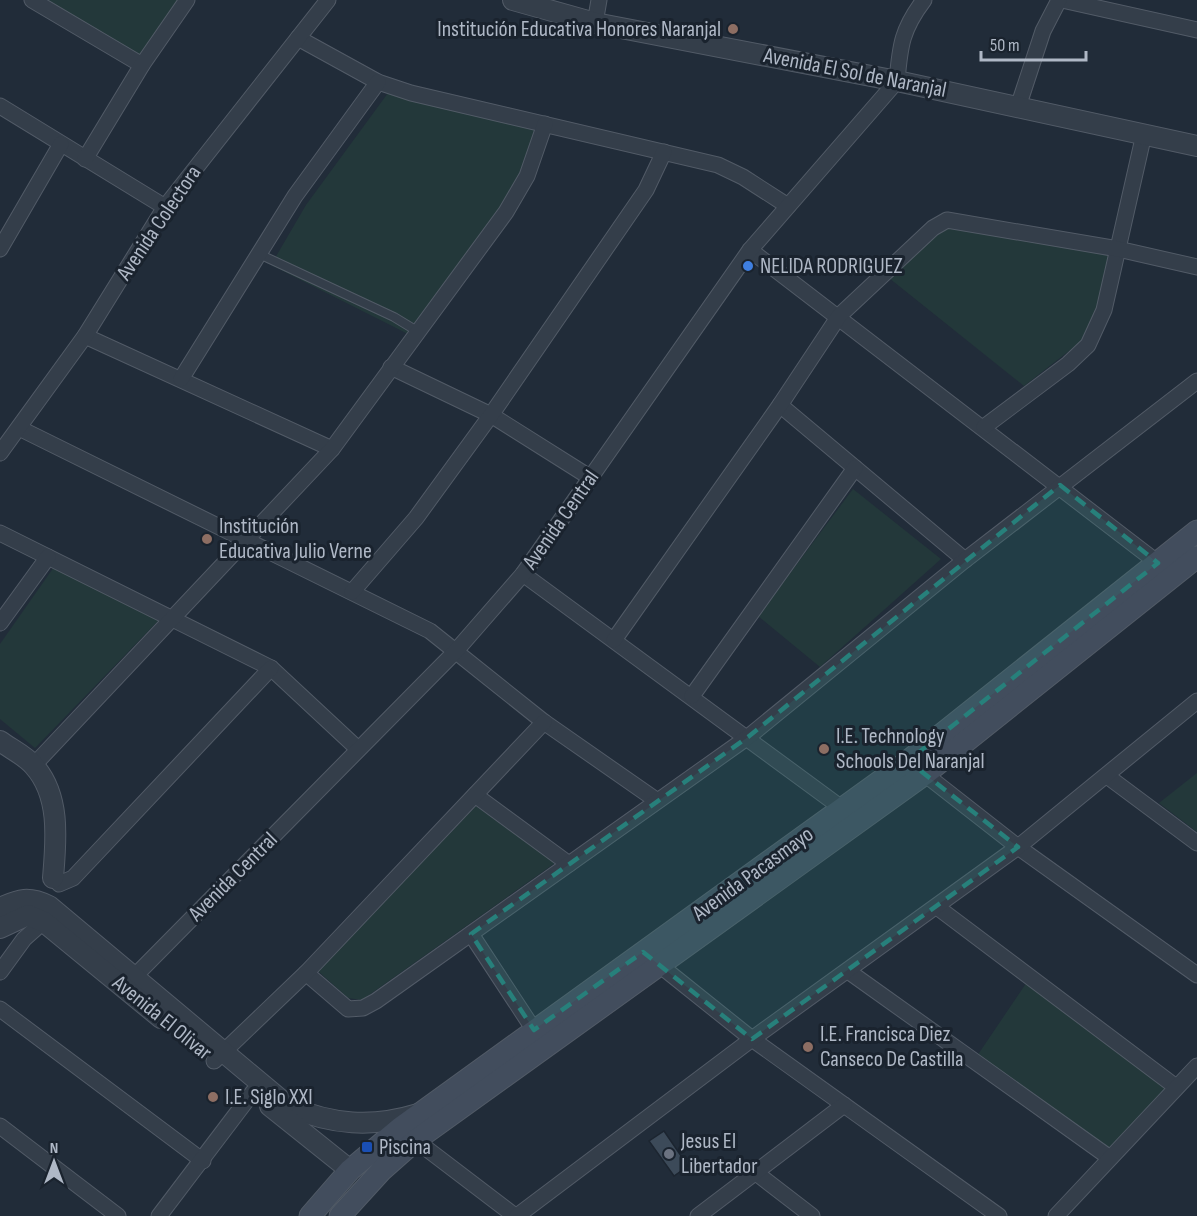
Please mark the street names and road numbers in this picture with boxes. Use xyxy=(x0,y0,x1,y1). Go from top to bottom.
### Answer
street label: Avenida El Sol de Naranjal xyxy=(760,42,949,104)
street label: Avenida Colectora xyxy=(110,161,207,286)
street label: Avenida Central xyxy=(516,465,605,576)
street label: Avenida Pacasmayo xyxy=(686,821,819,928)
street label: Avenida Central xyxy=(182,827,283,928)
street label: Avenida El Olivar xyxy=(106,969,217,1066)

